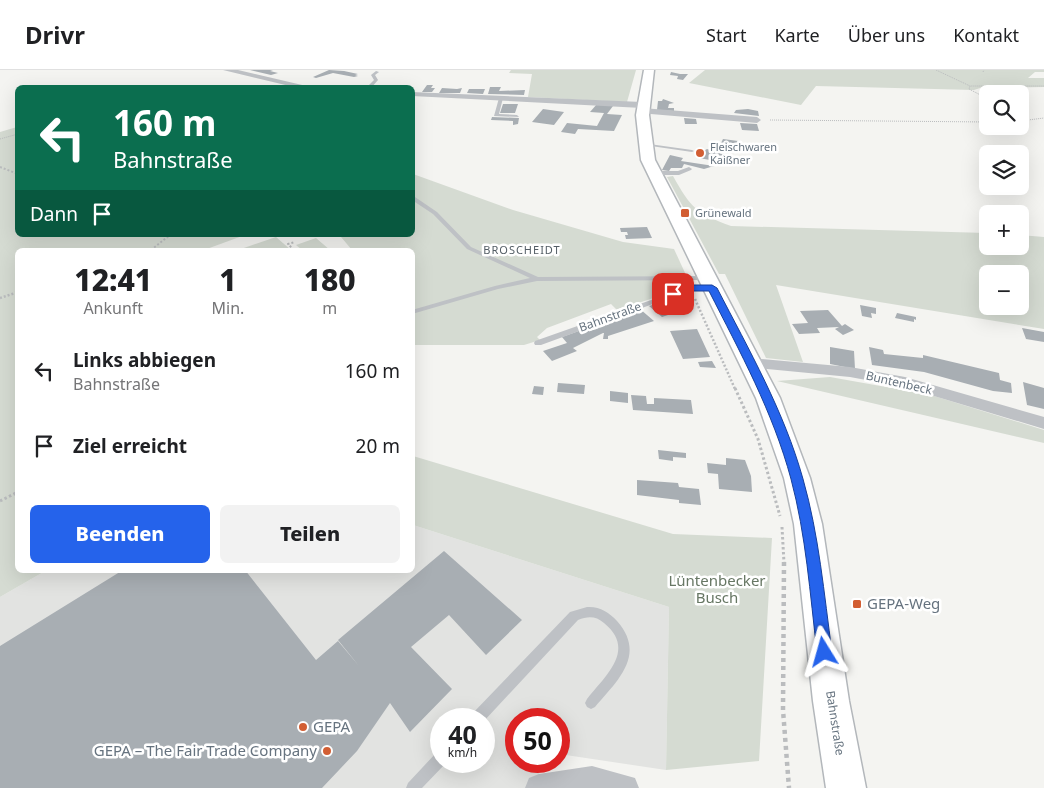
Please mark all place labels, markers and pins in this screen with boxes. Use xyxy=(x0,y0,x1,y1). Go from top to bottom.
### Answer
place label: Fleischwaren Kaißner xyxy=(710,139,777,167)
marker: Fleischwaren Kaißner xyxy=(694,147,706,159)
place label: Grünewald xyxy=(695,205,752,220)
marker: Grünewald xyxy=(679,207,691,219)
pin xyxy=(652,273,694,315)
place label: GEPA-Weg xyxy=(867,593,940,613)
marker: GEPA-Weg xyxy=(851,598,863,610)
place label: GEPA xyxy=(313,716,351,736)
marker: GEPA xyxy=(297,721,309,733)
place label: GEPA – The Fair Trade Company xyxy=(94,740,317,760)
marker: GEPA – The Fair Trade Company xyxy=(321,745,333,757)

